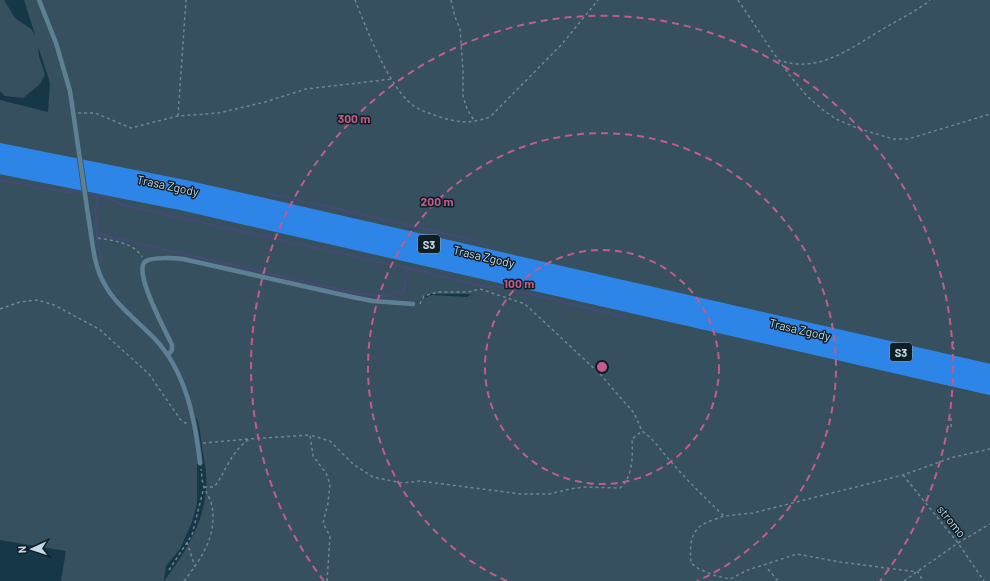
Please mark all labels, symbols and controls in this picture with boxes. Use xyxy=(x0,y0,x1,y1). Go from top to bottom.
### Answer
text: 300 m xyxy=(338,111,370,125)
street label: Trasa Zgody xyxy=(136,172,201,198)
text: 200 m xyxy=(421,194,453,208)
road number: S3 xyxy=(418,235,440,253)
street label: Trasa Zgody xyxy=(452,242,517,270)
text: 100 m xyxy=(504,276,534,290)
street label: Trasa Zgody xyxy=(768,315,833,343)
road number: S3 xyxy=(890,343,912,361)
centre of rings xyxy=(595,360,609,374)
street label: stromo xyxy=(935,502,969,540)
north arrow xyxy=(12,529,52,569)
text: N xyxy=(15,546,28,554)

